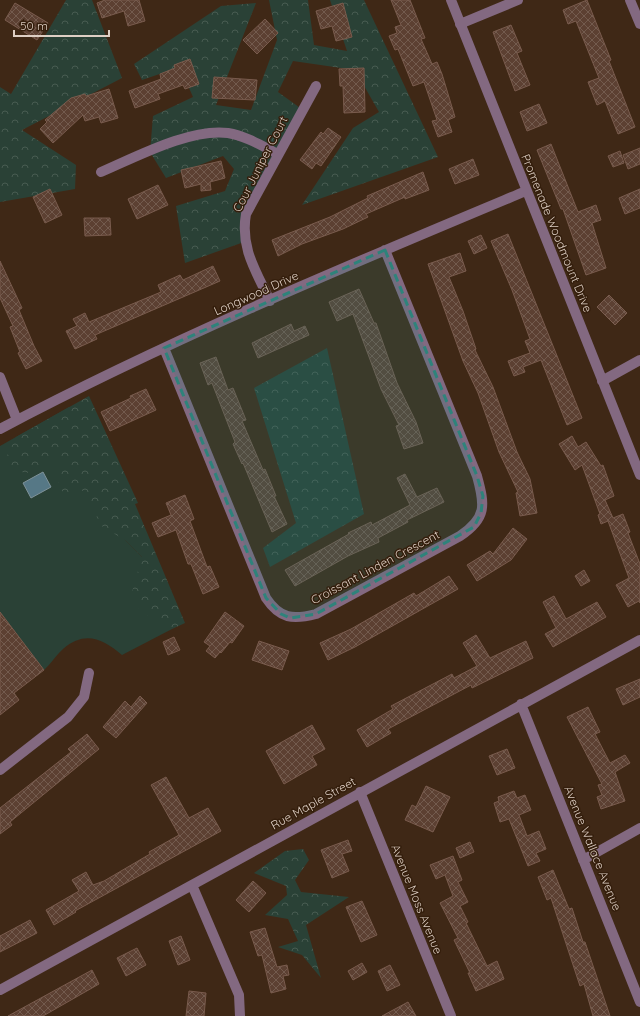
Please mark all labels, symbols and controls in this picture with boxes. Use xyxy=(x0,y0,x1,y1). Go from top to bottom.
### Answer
scale bar xyxy=(14,12,109,38)
text: 50 m xyxy=(20,18,48,33)
street label: Cour Juniper Court xyxy=(229,114,291,214)
street label: Promenade Woodmount Drive xyxy=(518,152,596,315)
street label: Longwood Drive xyxy=(211,268,301,318)
street label: Croissant Linden Crescent xyxy=(308,527,442,607)
street label: Rue Maple Street xyxy=(268,773,358,833)
street label: Avenue Wallace Avenue xyxy=(561,783,625,913)
street label: Avenue Moss Avenue xyxy=(388,842,446,956)

